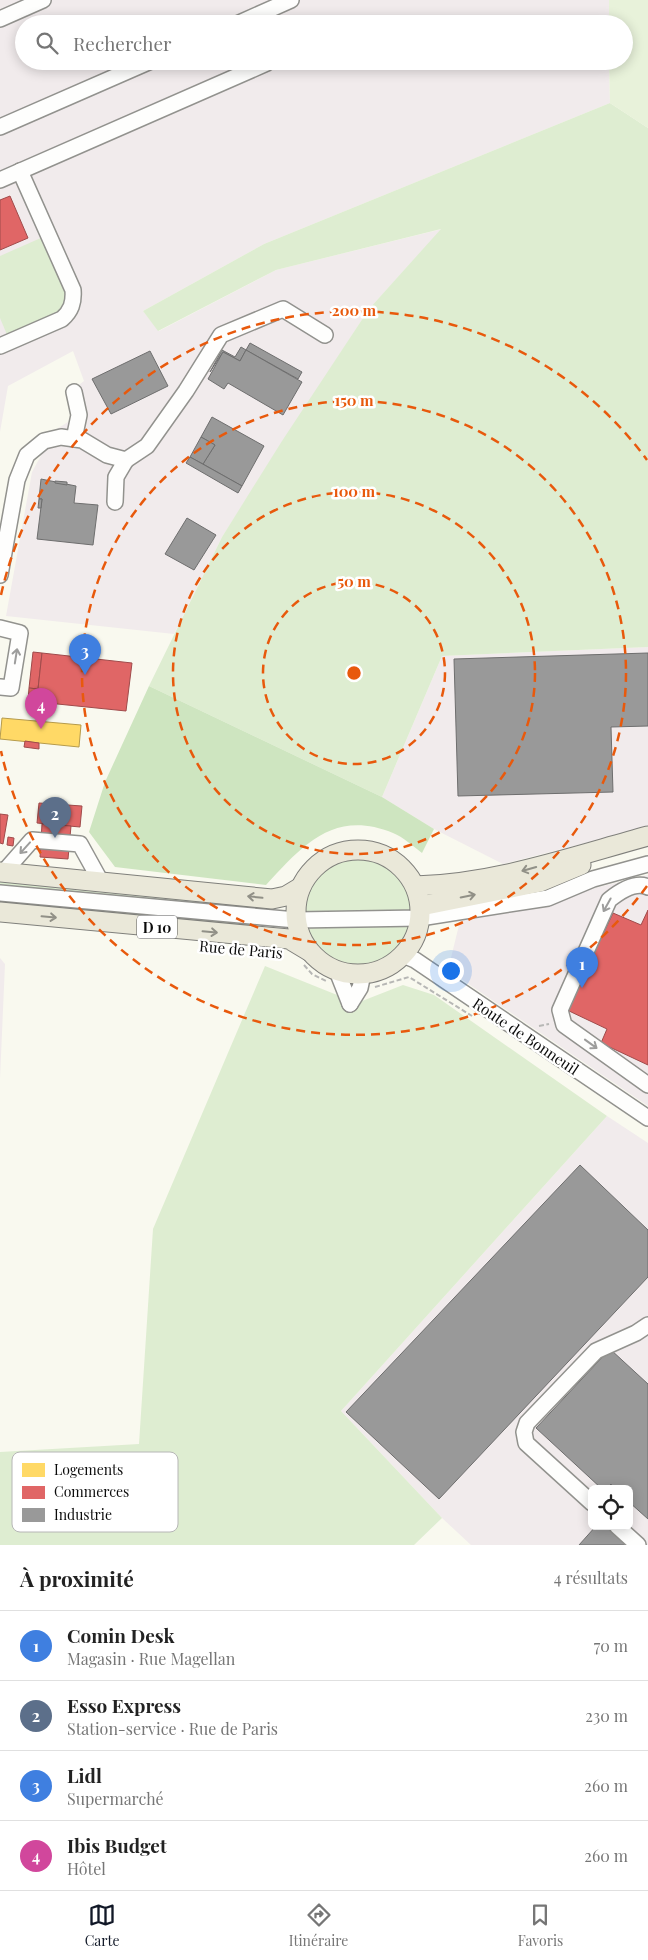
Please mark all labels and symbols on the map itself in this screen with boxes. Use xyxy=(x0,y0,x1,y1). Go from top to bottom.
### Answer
text: 200 m xyxy=(332,300,377,320)
text: 150 m xyxy=(334,390,374,410)
text: 100 m xyxy=(333,481,376,501)
text: 50 m xyxy=(337,571,371,591)
pin: 3 xyxy=(69,634,101,675)
one-way arrow xyxy=(11,648,21,664)
centre of rings xyxy=(345,664,363,682)
pin: 4 xyxy=(25,688,57,729)
pin: 2 xyxy=(39,797,71,838)
one-way arrow xyxy=(19,841,31,854)
one-way arrow xyxy=(521,865,537,875)
one-way arrow xyxy=(460,891,476,901)
one-way arrow xyxy=(247,892,263,902)
one-way arrow xyxy=(602,898,612,912)
one-way arrow xyxy=(40,912,56,922)
road number: D 10 xyxy=(137,916,177,939)
one-way arrow xyxy=(202,927,218,937)
street label: Rue de Paris xyxy=(198,935,284,963)
pin: 1 xyxy=(566,947,598,988)
your location xyxy=(438,958,464,984)
street label: Route de Bonneuil xyxy=(469,993,583,1079)
one-way arrow xyxy=(584,1039,598,1049)
legend xyxy=(12,1452,178,1532)
text: Logements xyxy=(54,1460,123,1479)
text: Commerces xyxy=(54,1482,129,1501)
text: Industrie xyxy=(54,1505,112,1524)

